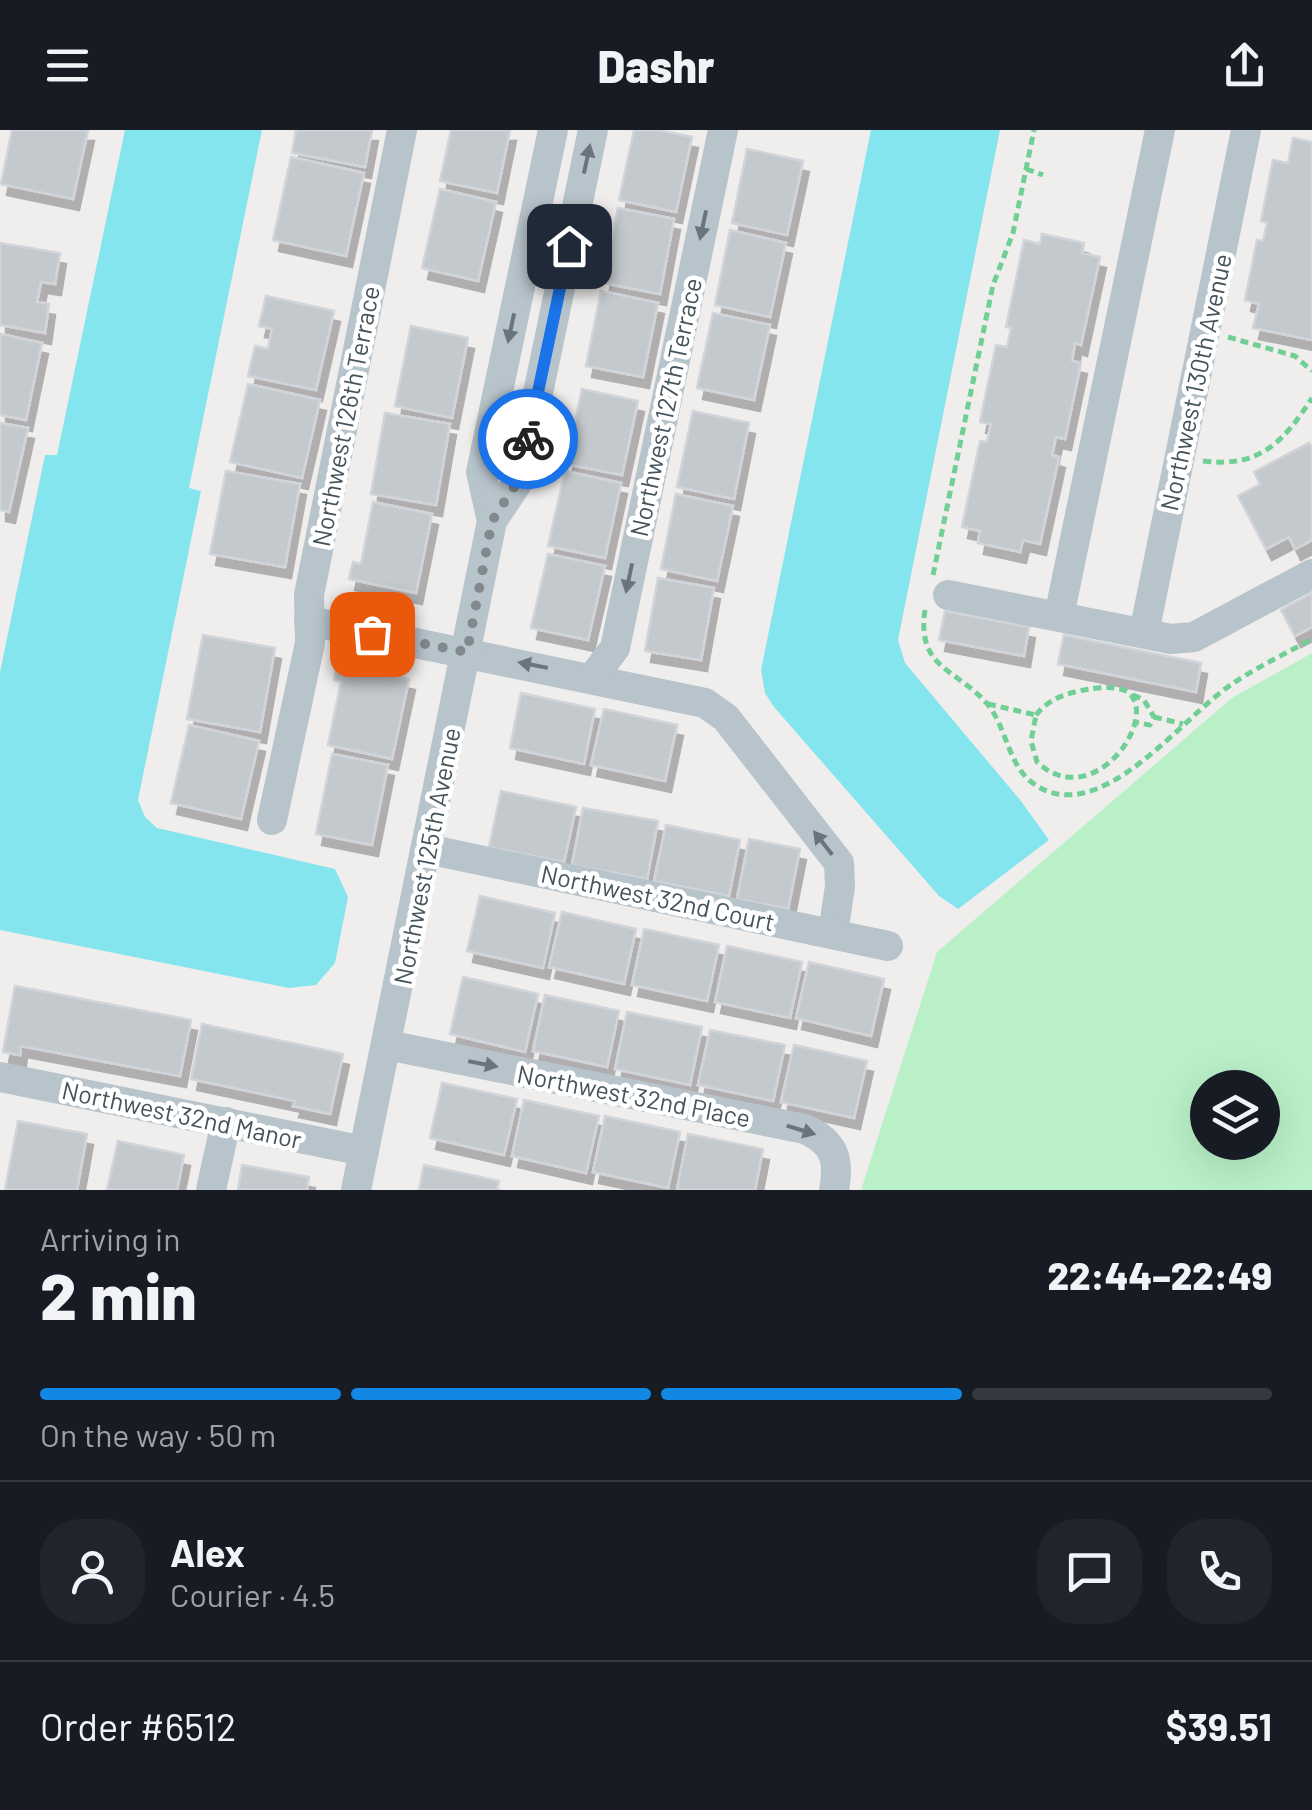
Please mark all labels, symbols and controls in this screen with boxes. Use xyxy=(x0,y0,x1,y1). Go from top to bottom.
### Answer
icon: menu xyxy=(40,38,95,93)
text: Dashr xyxy=(597,38,715,92)
icon: share xyxy=(1217,38,1272,93)
one-way arrow xyxy=(580,143,595,174)
pin xyxy=(527,204,612,289)
one-way arrow xyxy=(694,210,710,241)
icon: home xyxy=(542,219,597,274)
street label: Northwest 130th Avenue xyxy=(1153,251,1237,513)
street label: Northwest 127th Terrace xyxy=(623,275,707,539)
street label: Northwest 126th Terrace xyxy=(305,283,385,549)
one-way arrow xyxy=(503,313,519,344)
courier xyxy=(478,389,578,489)
icon: bike xyxy=(501,412,556,467)
one-way arrow xyxy=(621,563,637,594)
pin xyxy=(330,592,415,677)
icon: bag xyxy=(345,607,400,662)
one-way arrow xyxy=(517,657,548,673)
street label: Northwest 125th Avenue xyxy=(386,725,466,987)
one-way arrow xyxy=(813,830,834,855)
street label: Northwest 32nd Court xyxy=(538,858,778,936)
one-way arrow xyxy=(468,1057,499,1073)
street label: Northwest 32nd Place xyxy=(515,1058,753,1132)
map controls xyxy=(1190,1070,1280,1160)
button: layers xyxy=(1190,1070,1280,1160)
street label: Northwest 32nd Manor xyxy=(60,1074,304,1154)
one-way arrow xyxy=(787,1123,817,1138)
text: Arriving in xyxy=(40,1219,180,1257)
text: 22:44–22:49 xyxy=(1047,1252,1272,1298)
text: 2 min xyxy=(40,1255,197,1333)
text: On the way · 50 m xyxy=(40,1415,276,1453)
button: person xyxy=(40,1519,145,1624)
button: chat xyxy=(1037,1519,1142,1624)
button: phone xyxy=(1167,1519,1272,1624)
text: Alex xyxy=(170,1529,245,1575)
text: Courier · 4.5 xyxy=(170,1575,335,1613)
text: Order #6512 xyxy=(40,1703,236,1749)
text: $39.51 xyxy=(1166,1703,1272,1749)

